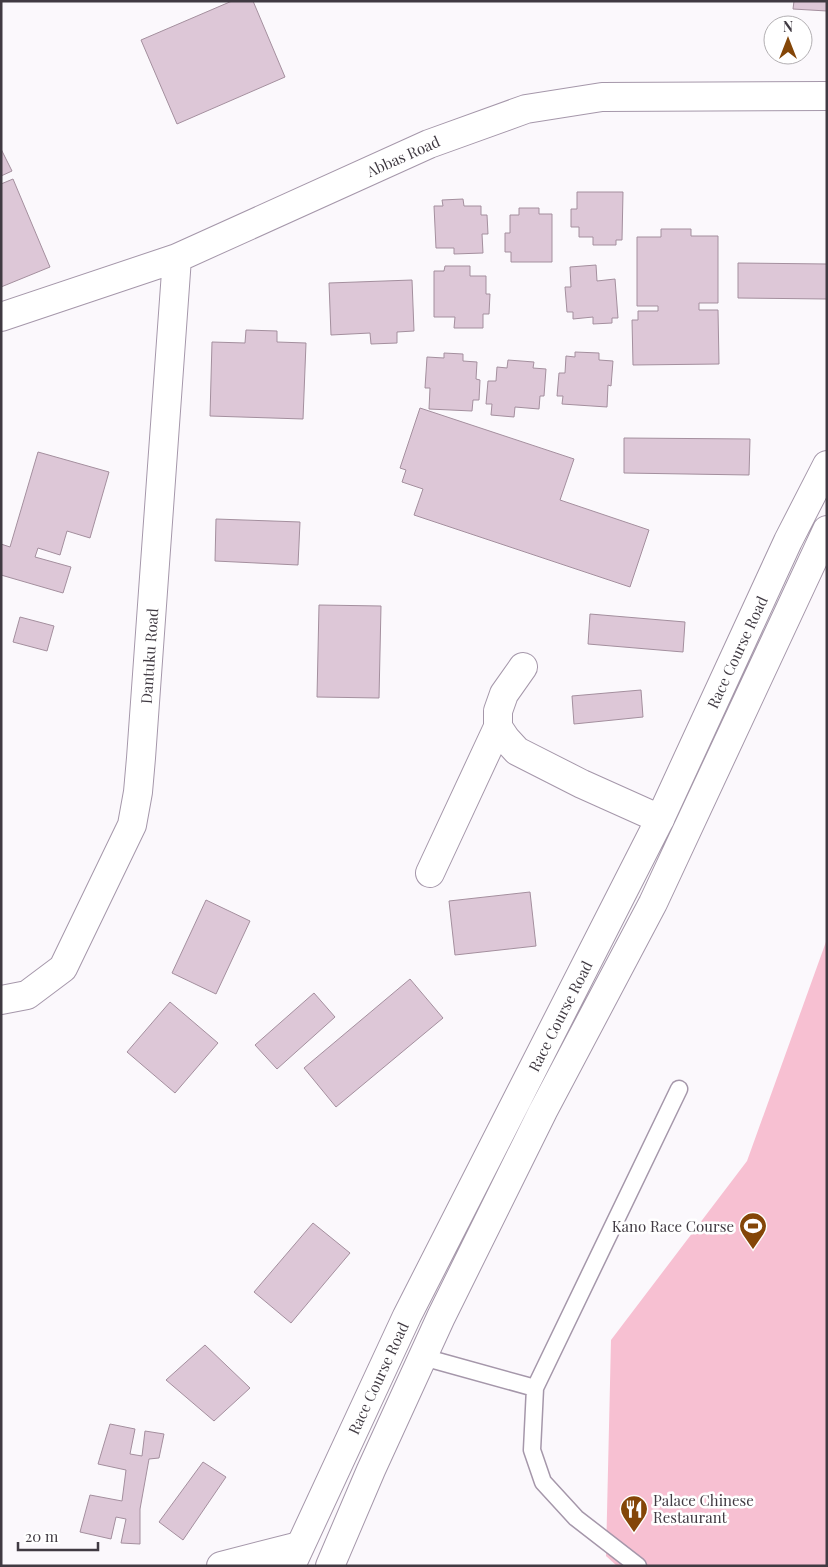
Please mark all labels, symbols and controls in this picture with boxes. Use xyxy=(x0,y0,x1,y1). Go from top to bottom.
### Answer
north arrow xyxy=(763,15,813,65)
text: N xyxy=(783,17,793,36)
street label: Abbas Road xyxy=(362,131,443,181)
street label: Race Course Road xyxy=(702,592,772,711)
street label: Dantuku Road xyxy=(136,607,162,705)
street label: Race Course Road xyxy=(523,957,597,1075)
sports icon: Kano Race Course xyxy=(738,1211,768,1250)
place label: Kano Race Course xyxy=(612,1216,734,1236)
street label: Race Course Road xyxy=(343,1318,413,1437)
place label: Palace Chinese Restaurant xyxy=(653,1490,754,1527)
restaurant icon: Palace Chinese Restaurant xyxy=(619,1494,649,1533)
scale bar xyxy=(18,1520,98,1552)
text: 20 m xyxy=(25,1526,59,1546)

